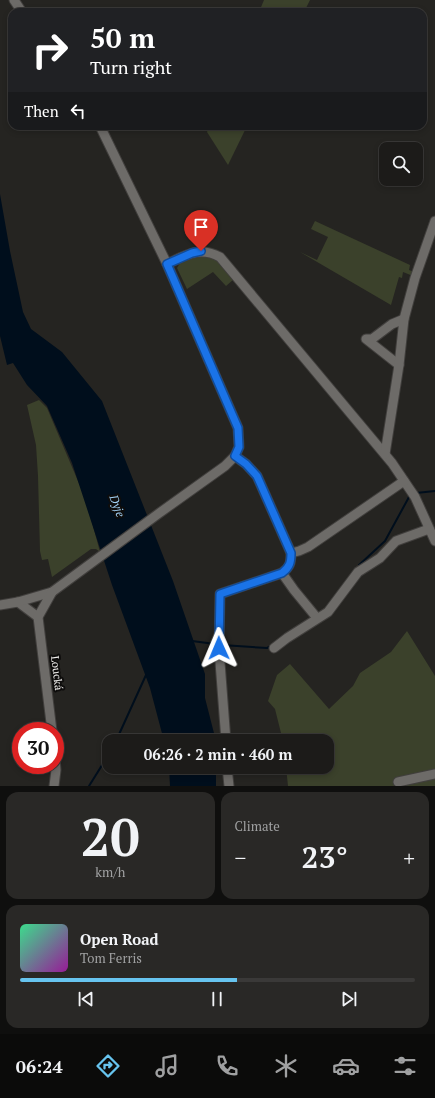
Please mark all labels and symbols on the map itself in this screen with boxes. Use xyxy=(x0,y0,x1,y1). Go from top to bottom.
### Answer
pin xyxy=(184,210,218,251)
water label: Dyje xyxy=(106,492,129,520)
position arrow xyxy=(198,627,240,669)
street label: Loucká xyxy=(48,655,66,692)
speed limit sign: 30 xyxy=(12,722,64,774)

